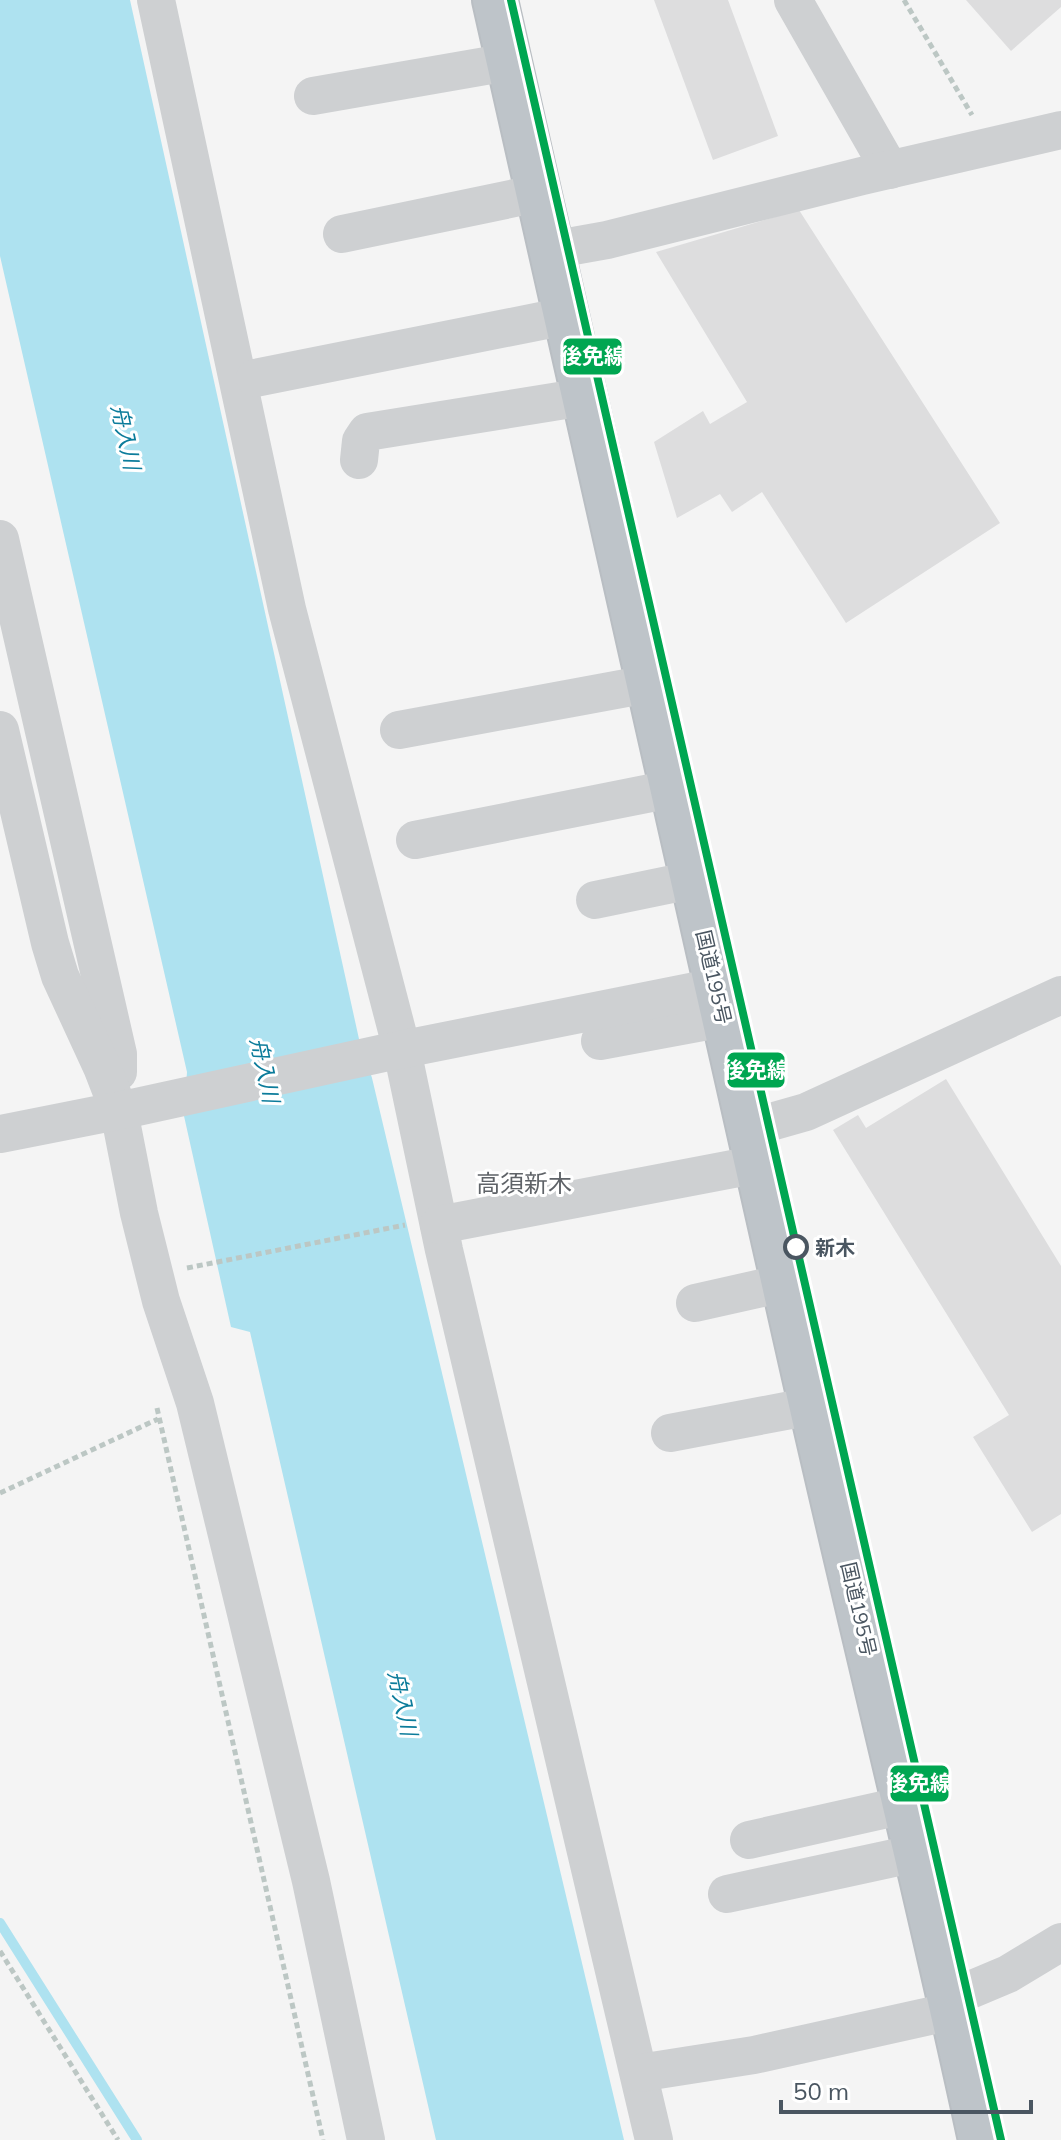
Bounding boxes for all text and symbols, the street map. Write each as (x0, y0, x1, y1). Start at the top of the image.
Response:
line badge: 後免線 (562, 337, 623, 376)
text: 後免線 (560, 342, 626, 370)
water label: 舟入川 (105, 402, 147, 474)
street label: 国道195号 (691, 927, 737, 1027)
water label: 舟入川 (244, 1035, 286, 1107)
line badge: 後免線 (726, 1051, 786, 1089)
text: 後免線 (723, 1056, 789, 1084)
district label: 高須新木 (476, 1168, 572, 1198)
marker: 新木 (784, 1235, 808, 1259)
place label: 新木 (815, 1235, 855, 1260)
street label: 国道195号 (836, 1559, 882, 1659)
water label: 舟入川 (382, 1668, 424, 1740)
line badge: 後免線 (889, 1764, 950, 1803)
text: 後免線 (886, 1769, 952, 1797)
scale bar (781, 2064, 1031, 2114)
text: 50 m (793, 2076, 849, 2106)

